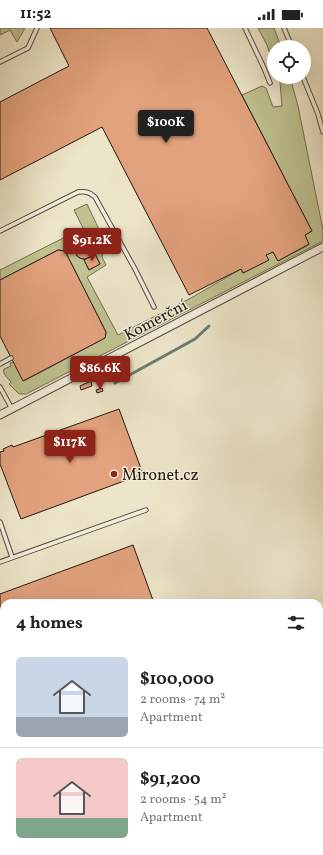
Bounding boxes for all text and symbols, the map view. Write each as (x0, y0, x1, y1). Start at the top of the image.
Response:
text: 11:52 (20, 4, 51, 25)
map controls (267, 40, 311, 84)
button: locate (267, 40, 311, 84)
pin: $100K (138, 110, 194, 144)
text: $100K (147, 114, 185, 132)
pin: $91.2K (59, 228, 125, 262)
text: $91.2K (72, 232, 112, 250)
street label: Komerční (120, 295, 192, 347)
pin: $86.6K (67, 356, 133, 390)
text: $86.6K (79, 360, 121, 378)
pin: $117K (42, 430, 98, 464)
text: $117K (53, 434, 87, 452)
place label: Mironet.cz (122, 465, 198, 487)
marker: Mironet.cz (109, 469, 119, 479)
text: 4 homes (16, 612, 83, 635)
icon: filters (285, 612, 307, 634)
text: $100,000 (140, 668, 214, 691)
icon: home (48, 673, 96, 721)
text: 2 rooms · 74 m² (140, 691, 225, 709)
text: Apartment (140, 709, 203, 727)
text: $91,200 (140, 768, 200, 791)
icon: home (48, 774, 96, 822)
text: 2 rooms · 54 m² (140, 791, 227, 809)
text: Apartment (140, 809, 203, 827)

